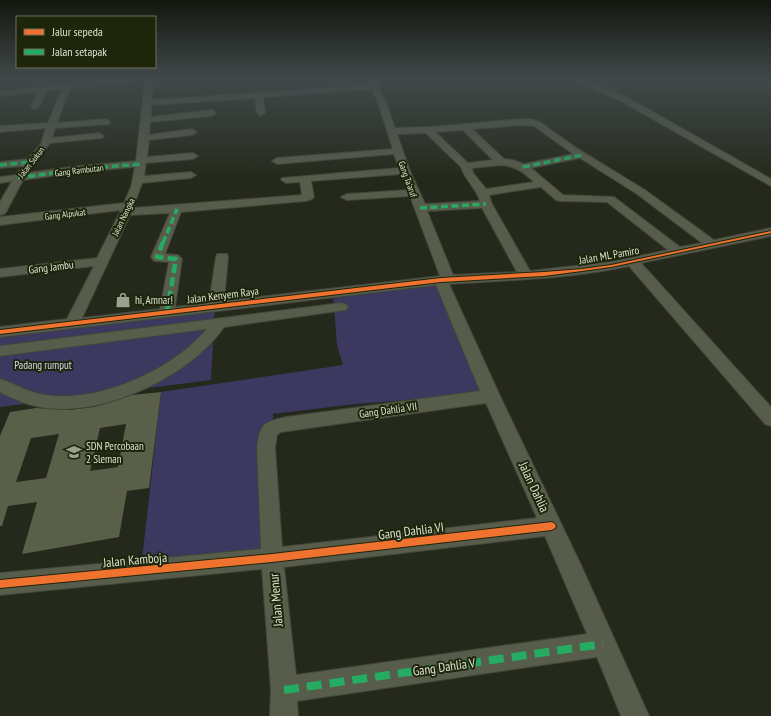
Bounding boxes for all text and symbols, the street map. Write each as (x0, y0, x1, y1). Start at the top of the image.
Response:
legend (16, 16, 156, 68)
text: Jalur sepeda (51, 24, 103, 39)
text: Jalan setapak (51, 44, 107, 59)
street label: Jalan Sukun (15, 144, 47, 181)
street label: Gang Ta'aruf (396, 159, 420, 199)
street label: Gang Rambutan (54, 162, 104, 178)
street label: Jalan Nangka (109, 196, 137, 239)
street label: Gang Alpukat (44, 206, 87, 222)
street label: Jalan ML Pamiro (577, 243, 641, 267)
street label: Gang Jambu (28, 257, 75, 277)
street label: Jalan Kenyem Raya (185, 284, 260, 306)
shop icon: hi, Amnar! (114, 291, 132, 309)
place label: hi, Amnar! (135, 293, 173, 307)
park label: Padang rumput (14, 358, 72, 372)
street label: Gang Dahlia VII (358, 399, 418, 421)
place label: SDN Percobaan 2 Sleman (86, 439, 144, 466)
school or university icon: SDN Percobaan 2 Sleman (65, 443, 83, 461)
street label: Jalan Dahlia (514, 458, 553, 515)
street label: Gang Dahlia VI (377, 519, 445, 543)
street label: Jalan Kamboja (101, 549, 168, 571)
street label: Jalan Menur (265, 572, 287, 628)
street label: Gang Dahlia V (412, 654, 477, 680)

